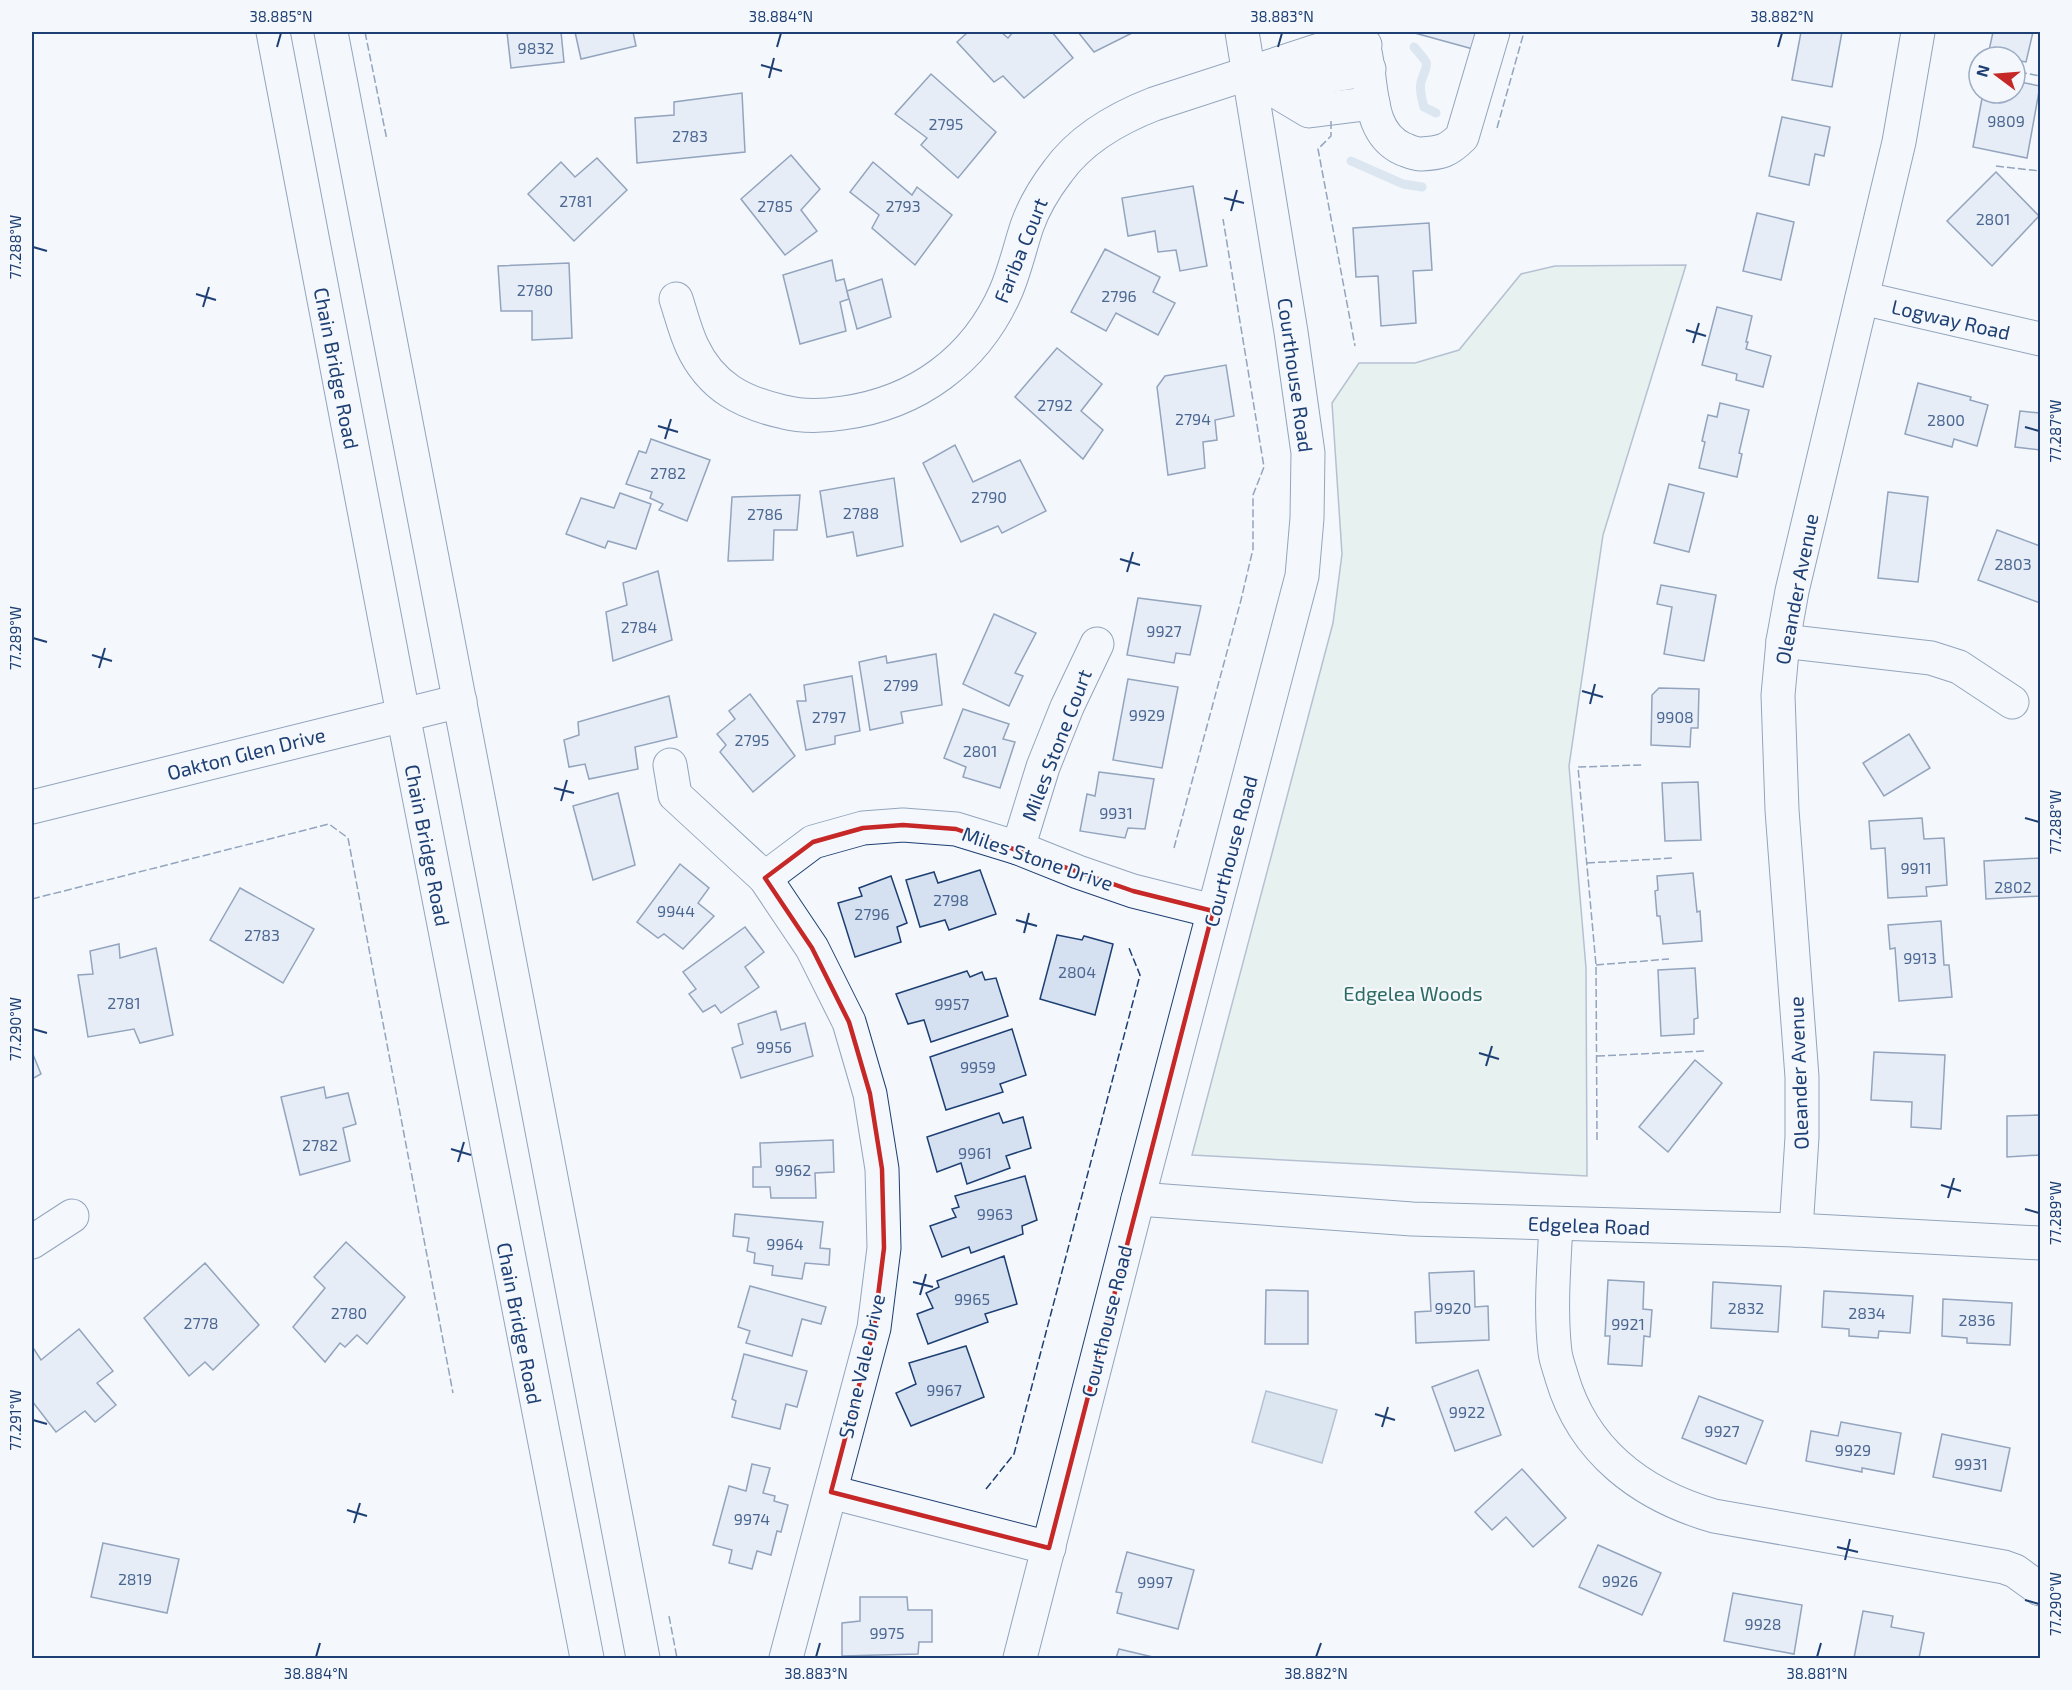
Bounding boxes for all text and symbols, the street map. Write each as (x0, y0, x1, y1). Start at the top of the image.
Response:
text: 38.885°N (249, 7, 313, 25)
text: 38.884°N (749, 7, 813, 25)
text: 38.883°N (1250, 7, 1314, 25)
text: 38.882°N (1750, 7, 1814, 25)
house number: 9832 (518, 38, 554, 57)
north arrow (1967, 45, 2027, 105)
text: N (1971, 63, 1993, 79)
house number: 9809 (1987, 111, 2025, 130)
house number: 2795 (929, 114, 963, 133)
house number: 2783 (672, 126, 708, 145)
house number: 2781 (559, 191, 593, 210)
street label: Fariba Court (988, 194, 1052, 306)
house number: 2785 (757, 196, 793, 215)
house number: 2793 (885, 196, 921, 215)
house number: 2801 (1976, 209, 2010, 228)
text: 77.288°W (6, 215, 24, 279)
house number: 2780 (517, 280, 553, 299)
street label: Chain Bridge Road (310, 285, 364, 451)
house number: 2796 (1101, 286, 1137, 305)
street label: Logway Road (1889, 294, 2013, 344)
street label: Courthouse Road (1273, 296, 1319, 454)
house number: 2792 (1037, 395, 1073, 414)
text: 77.287°W (2046, 400, 2064, 463)
house number: 2794 (1175, 409, 1211, 428)
house number: 2800 (1927, 410, 1965, 429)
house number: 2782 (650, 463, 686, 482)
house number: 2790 (971, 487, 1007, 506)
house number: 2788 (843, 503, 879, 522)
house number: 2786 (747, 504, 783, 523)
street label: Oleander Avenue (1770, 511, 1822, 667)
house number: 2803 (1994, 554, 2032, 573)
text: 77.289°W (6, 606, 24, 670)
house number: 2784 (621, 617, 658, 636)
house number: 9927 (1146, 621, 1182, 640)
street label: Miles Stone Court (1016, 665, 1096, 824)
house number: 2799 (883, 675, 919, 694)
house number: 9929 (1129, 705, 1165, 724)
house number: 2797 (812, 707, 846, 726)
house number: 9908 (1656, 707, 1694, 726)
street label: Oakton Glen Drive (164, 722, 328, 784)
house number: 2795 (735, 730, 769, 749)
house number: 2801 (963, 741, 997, 760)
street label: Chain Bridge Road (401, 762, 455, 928)
street label: Courthouse Road (1198, 773, 1262, 929)
text: 77.288°W (2046, 790, 2064, 854)
house number: 9931 (1099, 803, 1133, 822)
street label: Miles Stone Drive (959, 821, 1117, 895)
house number: 9911 (1900, 858, 1932, 877)
house number: 2802 (1994, 877, 2032, 896)
house number: 2798 (933, 890, 969, 909)
house number: 9944 (657, 901, 695, 920)
house number: 2796 (854, 904, 890, 923)
house number: 2783 (244, 925, 280, 944)
house number: 9913 (1903, 948, 1937, 967)
house number: 2804 (1058, 962, 1096, 981)
park label: Edgelea Woods (1343, 981, 1483, 1005)
house number: 2781 (107, 993, 141, 1012)
house number: 9957 (934, 994, 970, 1013)
street label: Oleander Avenue (1783, 996, 1813, 1150)
text: 77.290°W (6, 997, 24, 1061)
house number: 9956 (756, 1037, 792, 1056)
house number: 9959 (960, 1057, 996, 1076)
house number: 2782 (302, 1135, 338, 1154)
house number: 9961 (958, 1143, 992, 1162)
house number: 9962 (775, 1160, 811, 1179)
text: 77.289°W (2046, 1181, 2064, 1245)
house number: 9963 (977, 1204, 1013, 1223)
street label: Edgelea Road (1527, 1211, 1651, 1239)
house number: 9964 (766, 1234, 804, 1253)
street label: Chain Bridge Road (493, 1240, 547, 1406)
street label: Courthouse Road (1076, 1243, 1136, 1399)
house number: 9965 (954, 1289, 990, 1308)
street label: Stone Vale Drive (833, 1291, 889, 1441)
house number: 9920 (1435, 1298, 1471, 1317)
house number: 2832 (1728, 1298, 1764, 1317)
house number: 2780 (331, 1303, 367, 1322)
house number: 2834 (1848, 1303, 1886, 1322)
house number: 2836 (1959, 1310, 1995, 1329)
house number: 2778 (183, 1313, 219, 1332)
house number: 9921 (1611, 1314, 1645, 1333)
house number: 9967 (926, 1380, 962, 1399)
text: 77.291°W (6, 1390, 24, 1450)
house number: 9922 (1449, 1402, 1485, 1421)
house number: 9927 (1704, 1421, 1740, 1440)
house number: 9929 (1835, 1440, 1871, 1459)
house number: 9931 (1954, 1454, 1988, 1473)
house number: 9974 (734, 1509, 770, 1528)
house number: 2819 (118, 1569, 152, 1588)
house number: 9926 (1602, 1571, 1638, 1590)
house number: 9997 (1137, 1572, 1173, 1591)
text: 77.290°W (2046, 1572, 2064, 1636)
house number: 9928 (1744, 1614, 1782, 1633)
house number: 9975 (869, 1623, 905, 1642)
text: 38.884°N (284, 1664, 348, 1682)
text: 38.883°N (784, 1664, 848, 1682)
text: 38.882°N (1284, 1664, 1348, 1682)
text: 38.881°N (1786, 1664, 1848, 1682)

